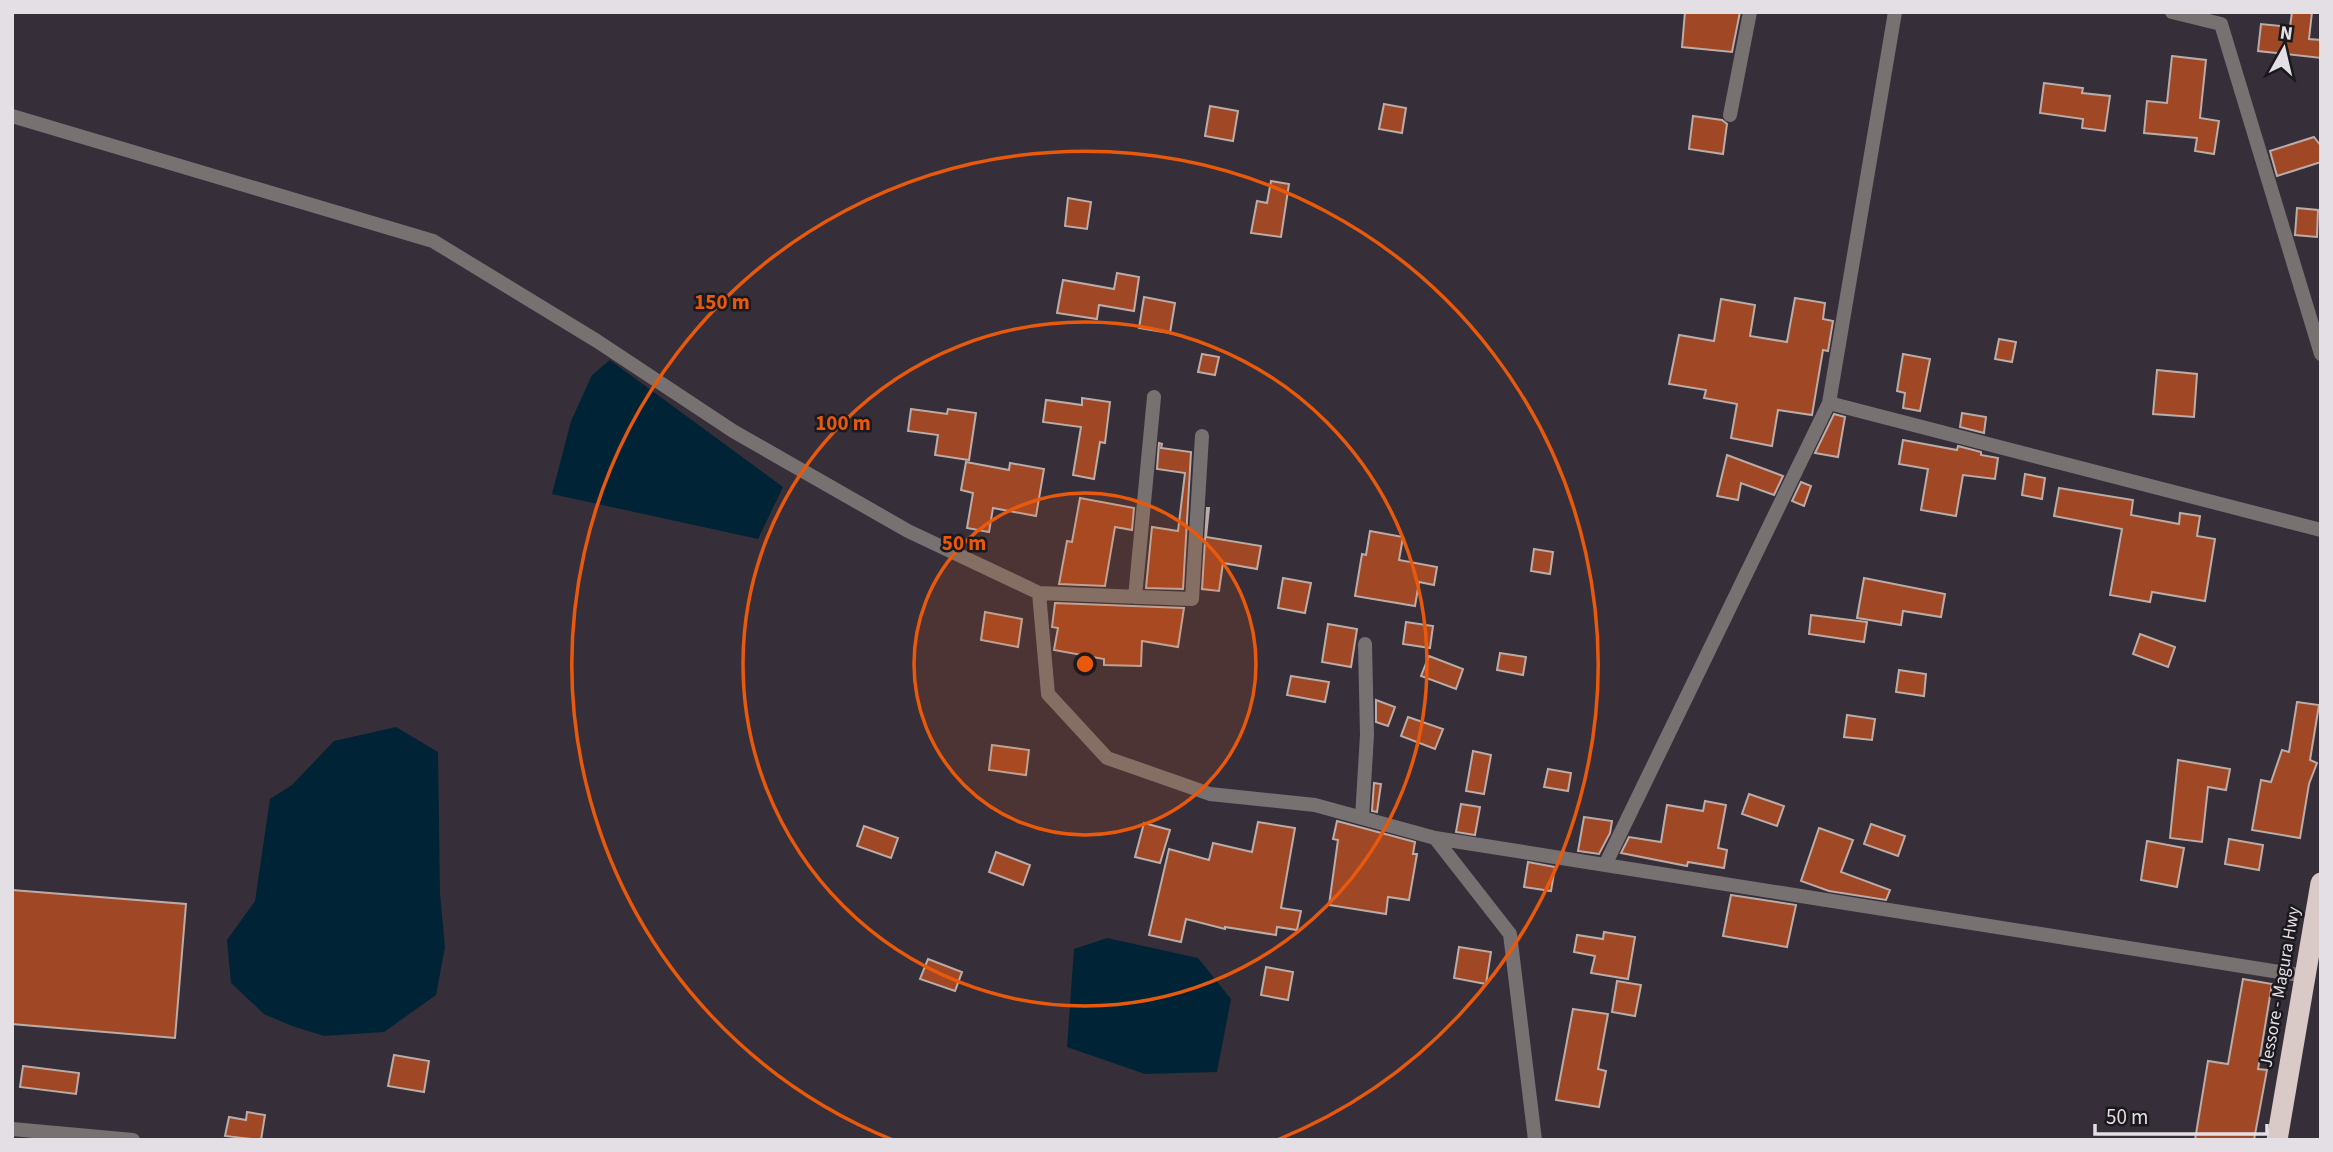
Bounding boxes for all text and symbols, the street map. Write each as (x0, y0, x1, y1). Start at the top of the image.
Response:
north arrow (2249, 14, 2319, 84)
text: N (2278, 19, 2294, 48)
text: 150 m (694, 287, 750, 317)
text: 100 m (815, 408, 871, 438)
text: 50 m (942, 528, 986, 558)
centre of rings (1073, 652, 1097, 676)
street label: Jessore - Magura Hwy (2254, 904, 2307, 1069)
scale bar (2095, 1092, 2266, 1136)
text: 50 m (2106, 1102, 2148, 1132)

